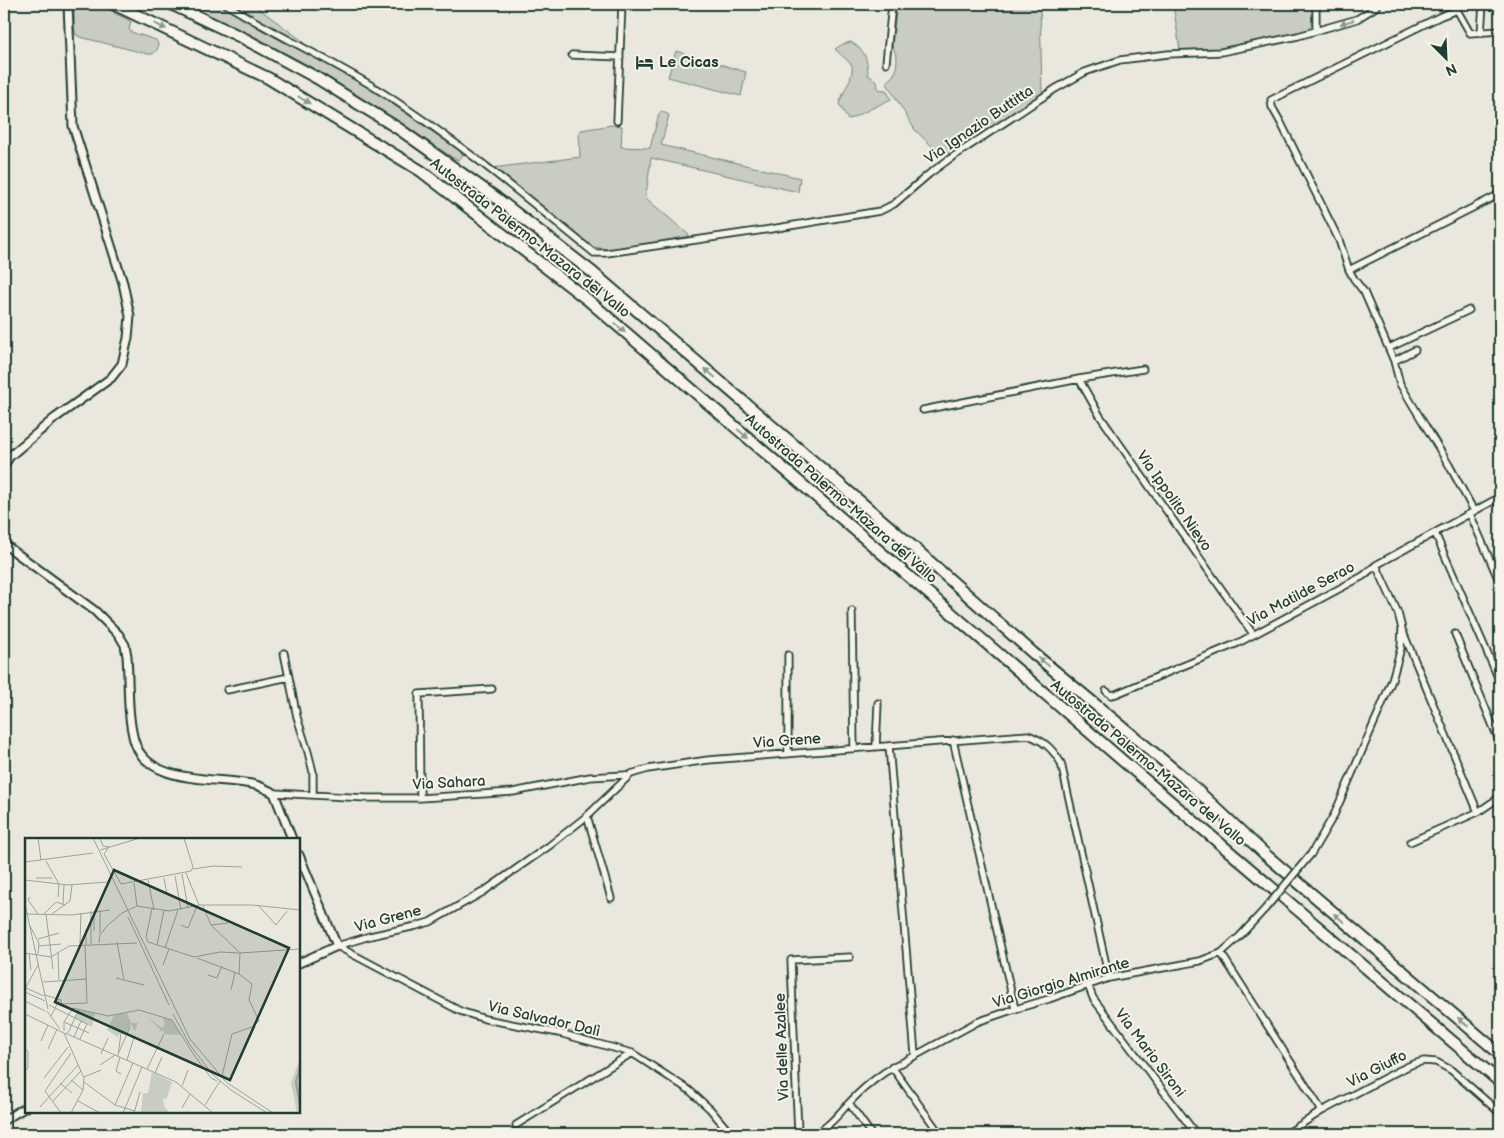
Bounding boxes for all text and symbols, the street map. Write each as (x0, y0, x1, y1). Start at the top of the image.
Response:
one-way arrow (1339, 18, 1354, 26)
one-way arrow (153, 22, 167, 30)
north arrow (1422, 32, 1472, 82)
hotel icon: Le Cicas (635, 52, 655, 72)
place label: Le Cicas (659, 53, 719, 72)
text: N (1443, 60, 1459, 79)
street label: Via Ignazio Buttitta (921, 81, 1037, 169)
one-way arrow (298, 96, 311, 105)
street label: Autostrada Palermo-Mazara del Vallo (426, 154, 634, 322)
one-way arrow (614, 322, 626, 334)
one-way arrow (704, 367, 716, 379)
street label: Autostrada Palermo-Mazara del Vallo (741, 410, 941, 588)
one-way arrow (737, 428, 749, 440)
street label: Via Ippolito Nievo (1132, 447, 1216, 555)
street label: Via Matilde Serao (1244, 558, 1358, 630)
one-way arrow (1038, 657, 1051, 668)
street label: Autostrada Palermo-Mazara del Vallo (1047, 676, 1249, 850)
street label: Via Grene (752, 729, 822, 753)
street label: Via Sahara (412, 772, 486, 794)
inset map (25, 838, 300, 1113)
street label: Via Grene (353, 901, 423, 937)
one-way arrow (1333, 912, 1346, 923)
street label: Via Giorgio Almirante (990, 953, 1132, 1013)
street label: Via delle Azalee (771, 993, 793, 1101)
street label: Via Salvador Dalì (486, 997, 602, 1041)
street label: Via Mario Sironi (1110, 1005, 1190, 1101)
one-way arrow (1457, 1017, 1470, 1028)
street label: Via Giuffo (1344, 1046, 1410, 1092)

